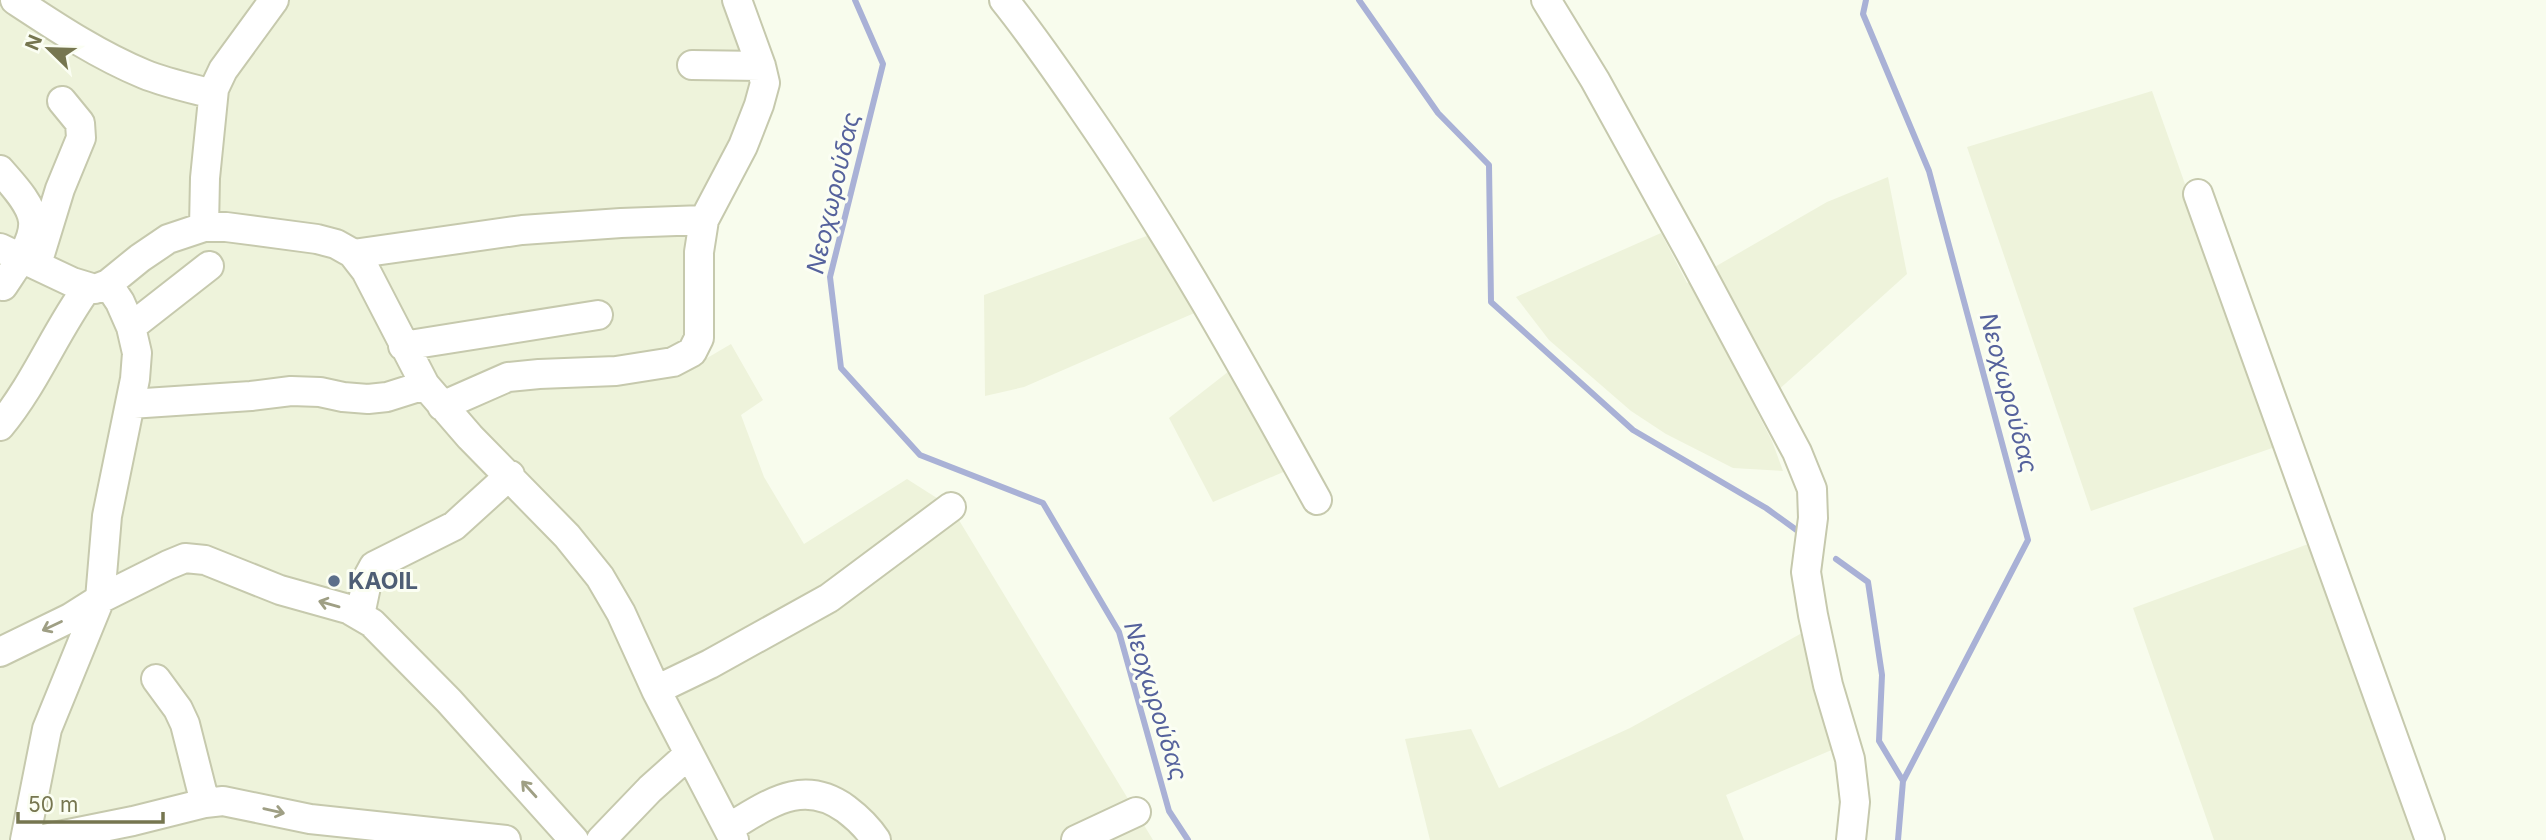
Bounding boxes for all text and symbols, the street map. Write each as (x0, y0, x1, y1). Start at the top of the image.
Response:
north arrow (14, 14, 84, 84)
text: N (20, 31, 47, 54)
water label: Νεοχωρούδας (800, 109, 866, 277)
water label: Νεοχωρούδας (1974, 310, 2044, 476)
place label: KAOIL (348, 567, 418, 595)
marker: KAOIL (326, 573, 342, 589)
one-way arrow (318, 596, 340, 609)
water label: Νεοχωρούδας (1118, 618, 1194, 784)
one-way arrow (42, 620, 63, 633)
scale bar (18, 780, 163, 824)
one-way arrow (521, 780, 537, 798)
text: 50 m (28, 792, 78, 817)
one-way arrow (262, 805, 284, 818)

